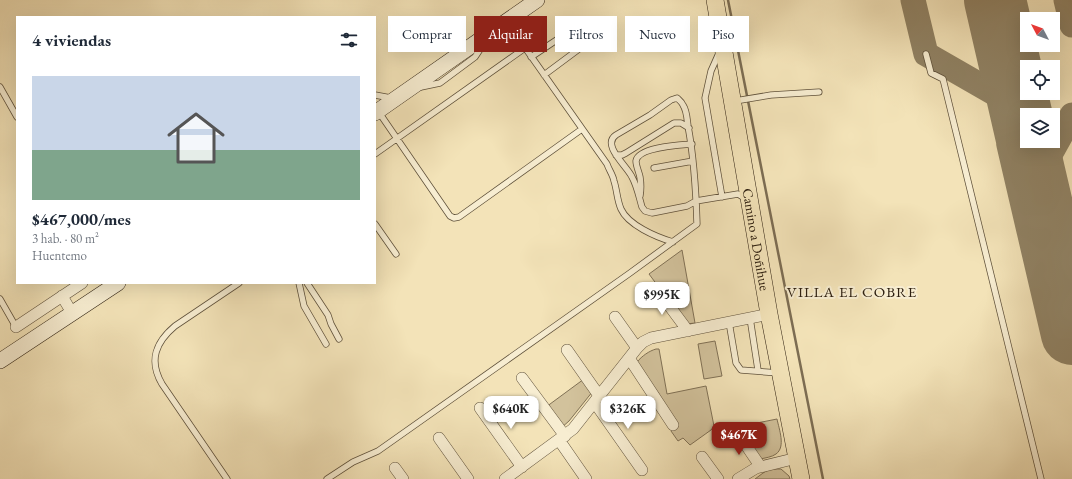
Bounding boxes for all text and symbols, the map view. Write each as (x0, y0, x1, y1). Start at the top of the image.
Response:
north arrow (1020, 12, 1060, 52)
map controls (1020, 12, 1060, 148)
chip: Comprar (388, 16, 466, 52)
chip: Alquilar (474, 16, 547, 52)
chip: Filtros (555, 16, 617, 52)
chip: Nuevo (625, 16, 690, 52)
chip: Piso (698, 16, 749, 52)
text: 4 viviendas (32, 29, 111, 51)
icon: filters (338, 29, 360, 51)
button: locate (1020, 60, 1060, 100)
icon: home (160, 102, 232, 174)
button: layers (1020, 108, 1060, 148)
street label: Camino a Doñihue (739, 187, 774, 293)
text: $467,000/mes (32, 208, 131, 230)
text: 3 hab. · 80 m² (32, 230, 99, 247)
text: Huentemo (32, 247, 87, 264)
pin: $995K (634, 282, 690, 316)
district label: VILLA EL COBRE (787, 282, 917, 301)
text: $995K (644, 286, 680, 303)
pin: $640K (483, 396, 539, 430)
pin: $326K (600, 396, 656, 430)
text: $640K (493, 400, 529, 417)
text: $326K (610, 400, 646, 417)
pin: $467K (711, 422, 767, 456)
text: $467K (721, 426, 757, 443)

